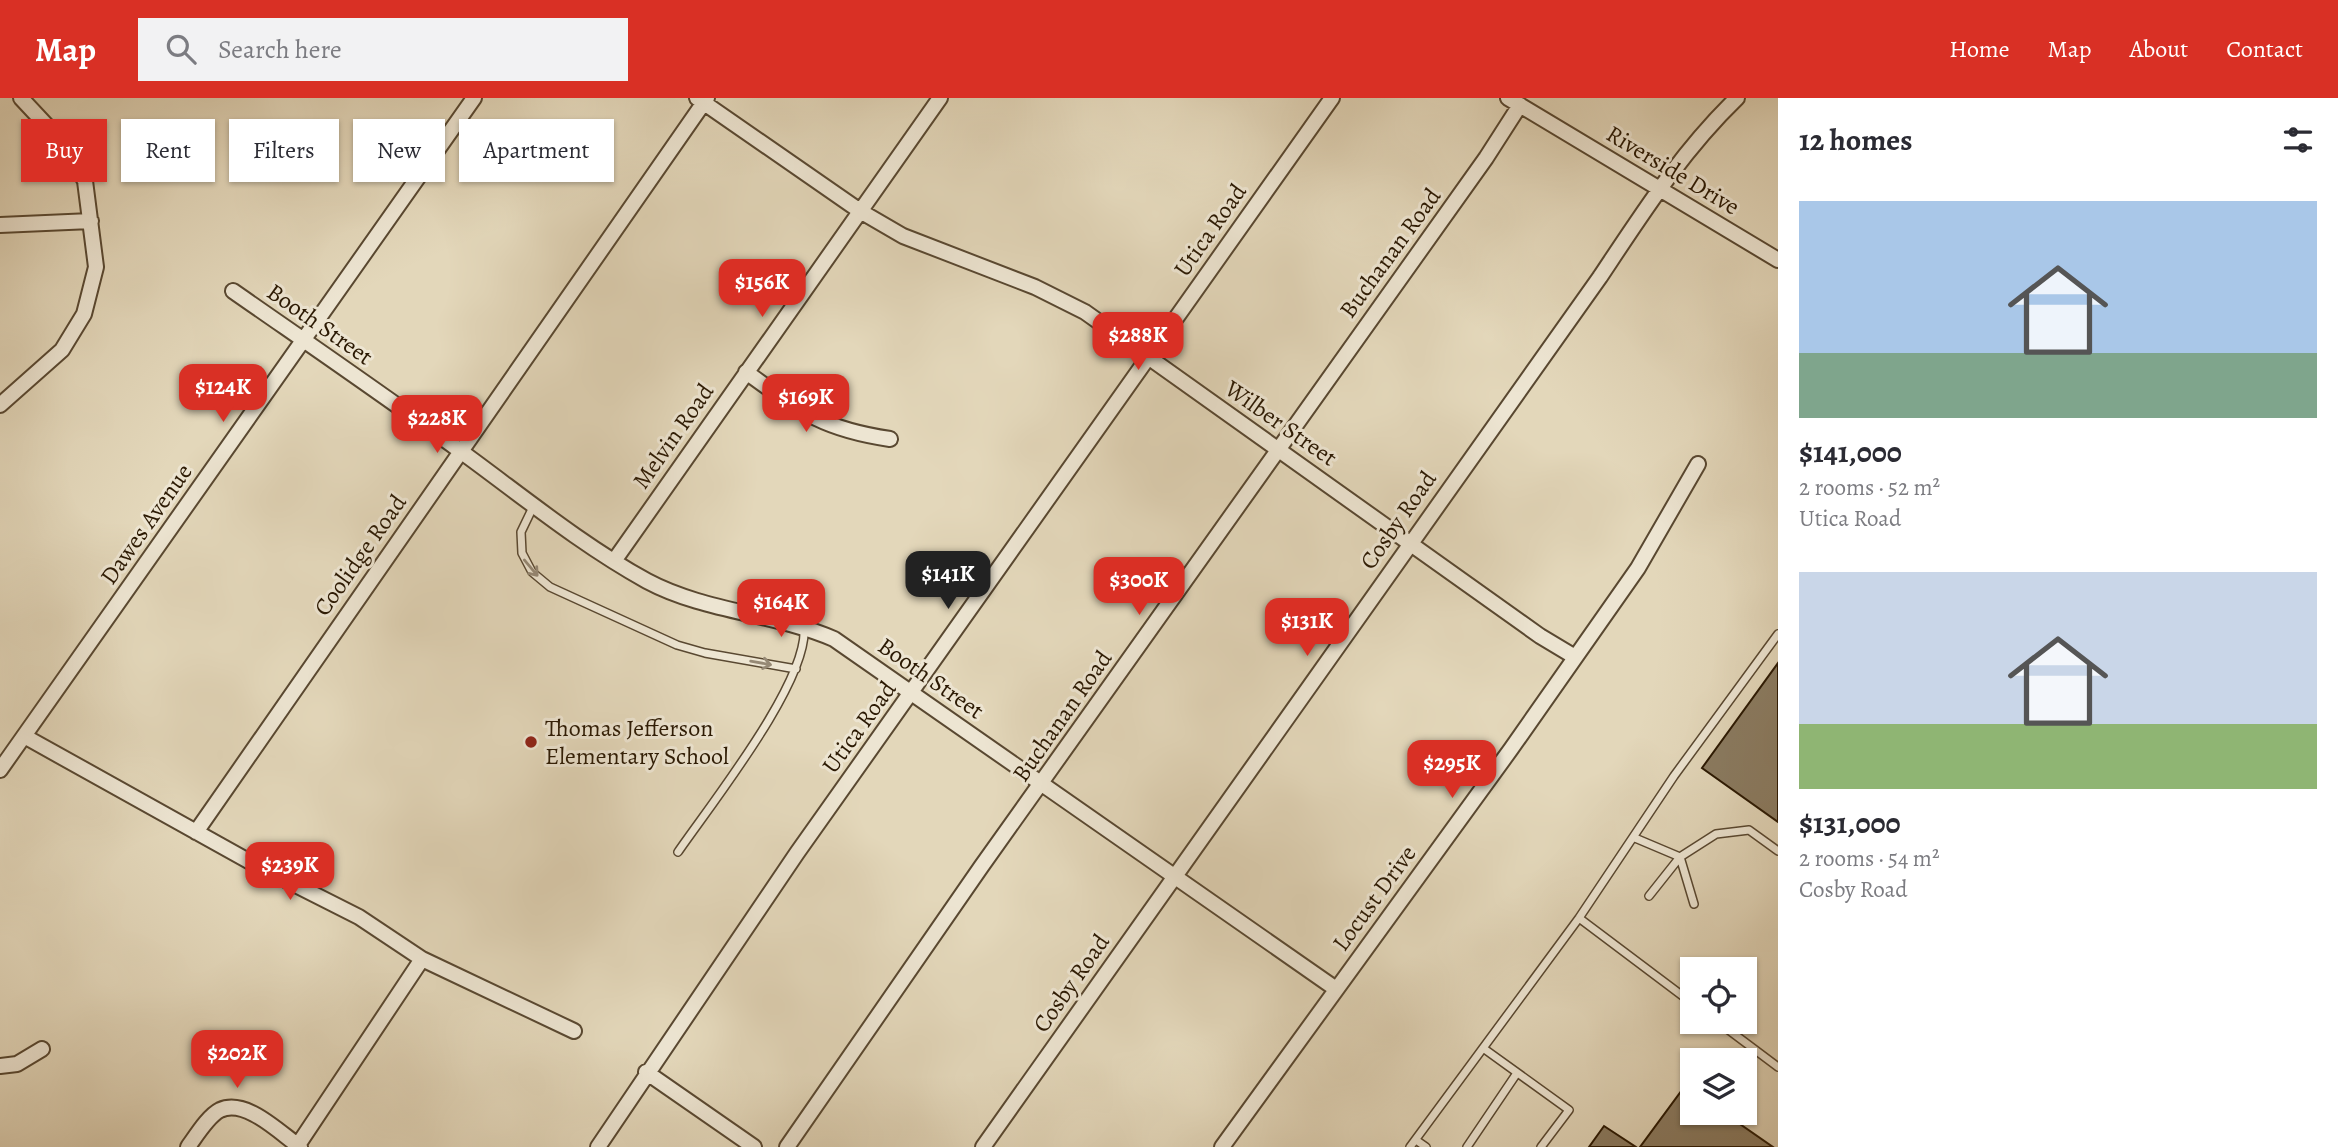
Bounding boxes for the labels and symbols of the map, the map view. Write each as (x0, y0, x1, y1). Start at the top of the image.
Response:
street label: Riverside Drive (1600, 118, 1746, 222)
street label: Utica Road (1166, 177, 1254, 283)
street label: Buchanan Road (1332, 181, 1448, 325)
pin: $156K (713, 260, 811, 319)
street label: Booth Street (261, 276, 379, 372)
pin: $288K (1089, 313, 1187, 372)
pin: $124K (174, 364, 272, 424)
street label: Wilber Street (1218, 372, 1343, 473)
pin: $169K (757, 374, 855, 434)
street label: Melvin Road (625, 377, 721, 495)
pin: $228K (388, 396, 486, 455)
street label: Dawes Avenue (93, 457, 199, 591)
street label: Cosby Road (1352, 464, 1444, 576)
street label: Coolidge Road (306, 488, 414, 622)
pin: $141K (899, 552, 997, 611)
pin: $300K (1090, 558, 1188, 617)
one-way arrow (524, 559, 539, 577)
pin: $164K (732, 580, 830, 639)
pin: $131K (1258, 598, 1356, 658)
street label: Booth Street (872, 630, 990, 726)
street label: Buchanan Road (1005, 644, 1119, 788)
one-way arrow (749, 657, 772, 670)
street label: Utica Road (815, 674, 903, 780)
place label: Thomas Jefferson Elementary School (545, 712, 729, 772)
marker: Thomas Jefferson Elementary School (523, 734, 539, 750)
pin: $295K (1403, 740, 1501, 800)
street label: Locust Drive (1325, 839, 1423, 957)
pin: $239K (241, 842, 339, 902)
street label: Cosby Road (1025, 927, 1117, 1039)
pin: $202K (188, 1030, 286, 1090)

